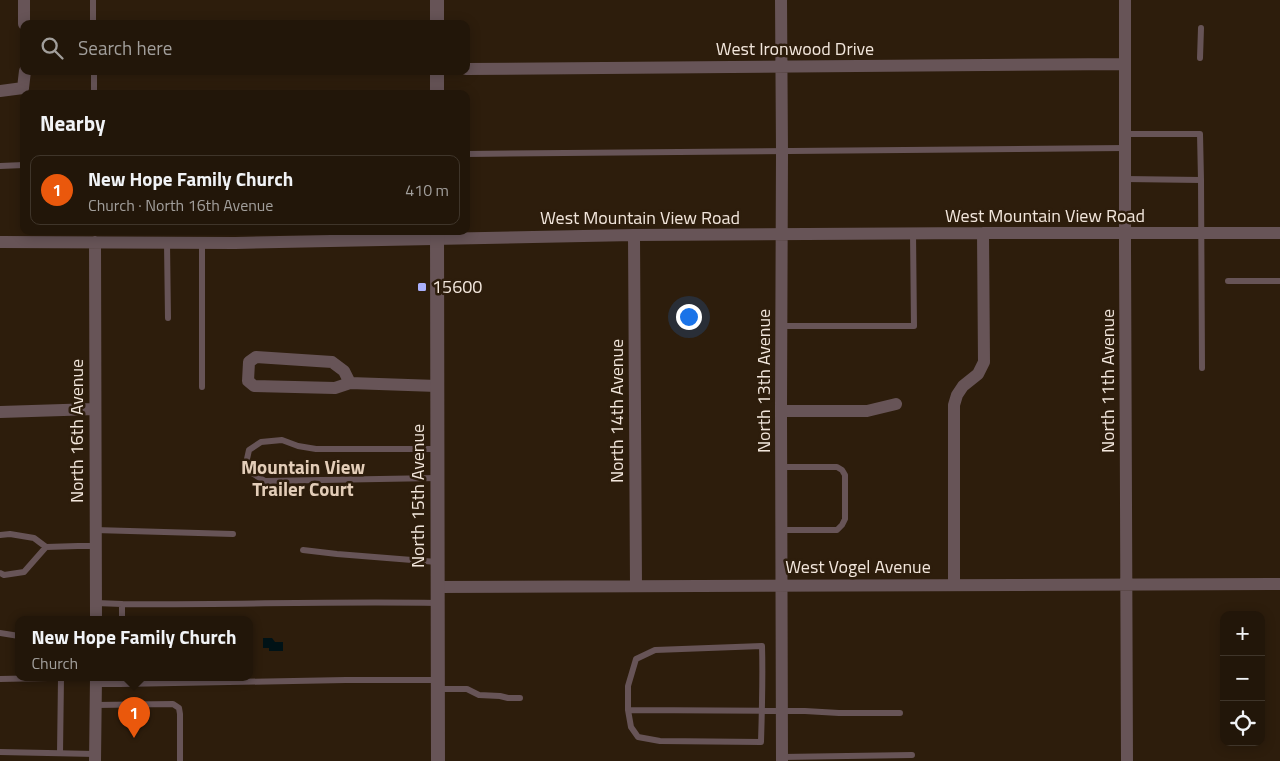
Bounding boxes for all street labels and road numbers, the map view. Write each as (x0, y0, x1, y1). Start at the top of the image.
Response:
street label: West Ironwood Drive (716, 35, 874, 62)
street label: West Mountain View Road (945, 202, 1145, 229)
street label: West Mountain View Road (540, 204, 740, 231)
street label: North 13th Avenue (750, 309, 777, 453)
street label: North 11th Avenue (1094, 309, 1121, 453)
street label: North 14th Avenue (603, 339, 630, 483)
street label: North 16th Avenue (63, 359, 90, 503)
street label: North 15th Avenue (404, 424, 431, 568)
street label: West Vogel Avenue (785, 553, 931, 580)

